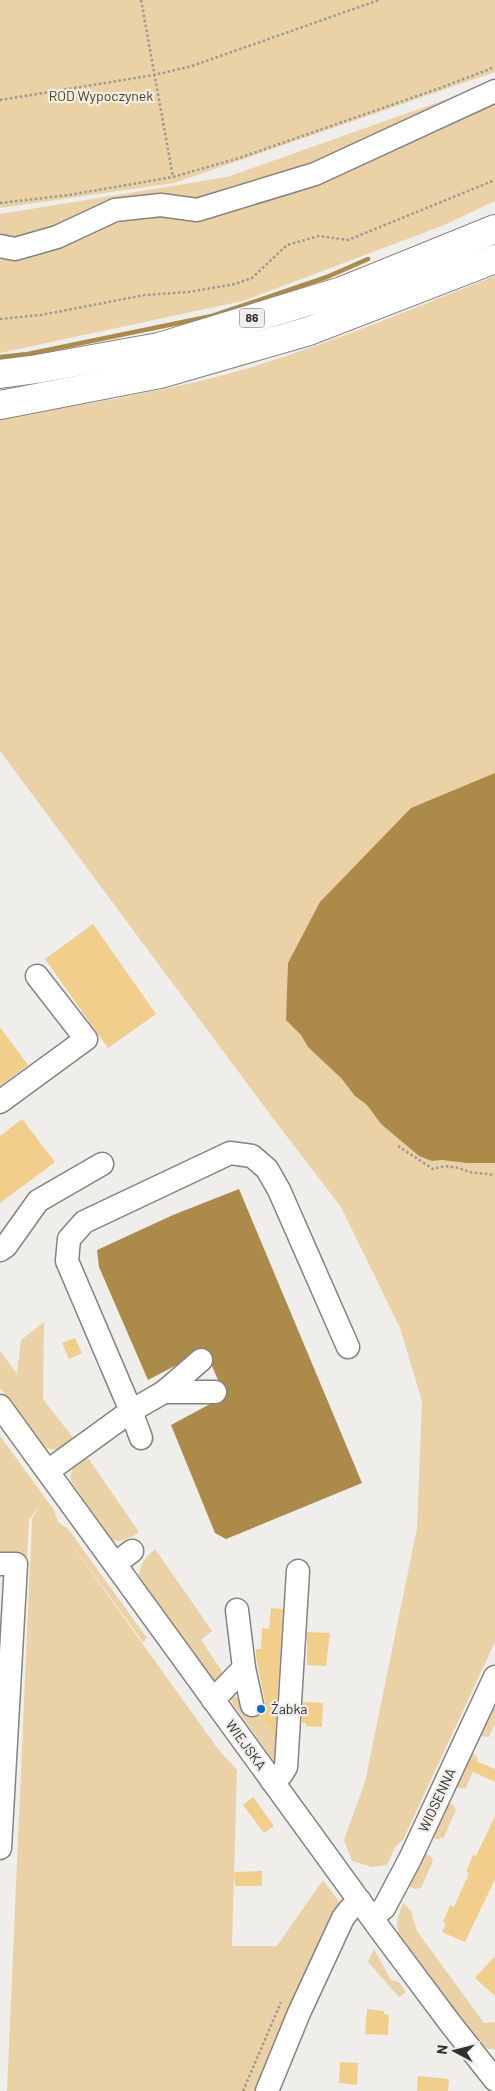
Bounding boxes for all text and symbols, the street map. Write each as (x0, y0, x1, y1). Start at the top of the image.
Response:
park label: ROD Wypoczynek (49, 87, 153, 104)
road number: 86 (240, 308, 264, 328)
place label: Żabka (271, 1700, 308, 1717)
marker: Żabka (255, 1703, 267, 1715)
street label: WIEJSKA (222, 1716, 271, 1774)
street label: WIOSENNA (414, 1765, 459, 1834)
north arrow (430, 2026, 480, 2076)
text: N (433, 2044, 451, 2055)

